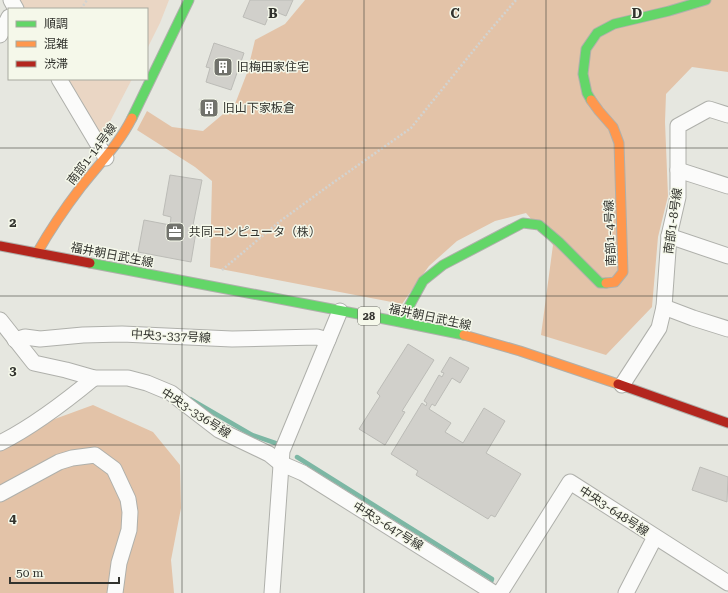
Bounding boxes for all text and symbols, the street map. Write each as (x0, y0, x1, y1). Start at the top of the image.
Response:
text: B (268, 6, 278, 21)
text: C (450, 6, 460, 21)
text: D (632, 6, 642, 21)
legend (8, 8, 148, 80)
text: 順調 (44, 17, 68, 31)
text: 混雑 (44, 37, 68, 51)
building icon: 旧梅田家住宅 (212, 56, 234, 78)
text: 渋滞 (44, 57, 68, 71)
place label: 旧梅田家住宅 (237, 60, 309, 74)
building icon: 旧山下家板倉 (198, 97, 220, 119)
place label: 旧山下家板倉 (223, 101, 295, 115)
street label: 南部1-14号線 (64, 120, 120, 188)
street label: 南部1-8号線 (661, 187, 685, 255)
street label: 南部1-4号線 (602, 199, 618, 267)
text: 2 (9, 215, 17, 230)
office icon: 共同コンピュータ（株） (164, 221, 186, 243)
place label: 共同コンピュータ（株） (189, 225, 321, 239)
street label: 福井朝日武生線 (69, 240, 155, 270)
street label: 福井朝日武生線 (387, 301, 473, 333)
road number: 28 (358, 307, 380, 325)
street label: 中央3-337号線 (131, 327, 211, 345)
text: 3 (9, 363, 17, 378)
street label: 中央3-336号線 (159, 385, 233, 441)
street label: 中央3-648号線 (577, 483, 651, 539)
street label: 中央3-647号線 (350, 499, 426, 553)
text: 4 (9, 511, 17, 526)
scale bar (10, 559, 119, 585)
text: 50 m (16, 566, 43, 580)

